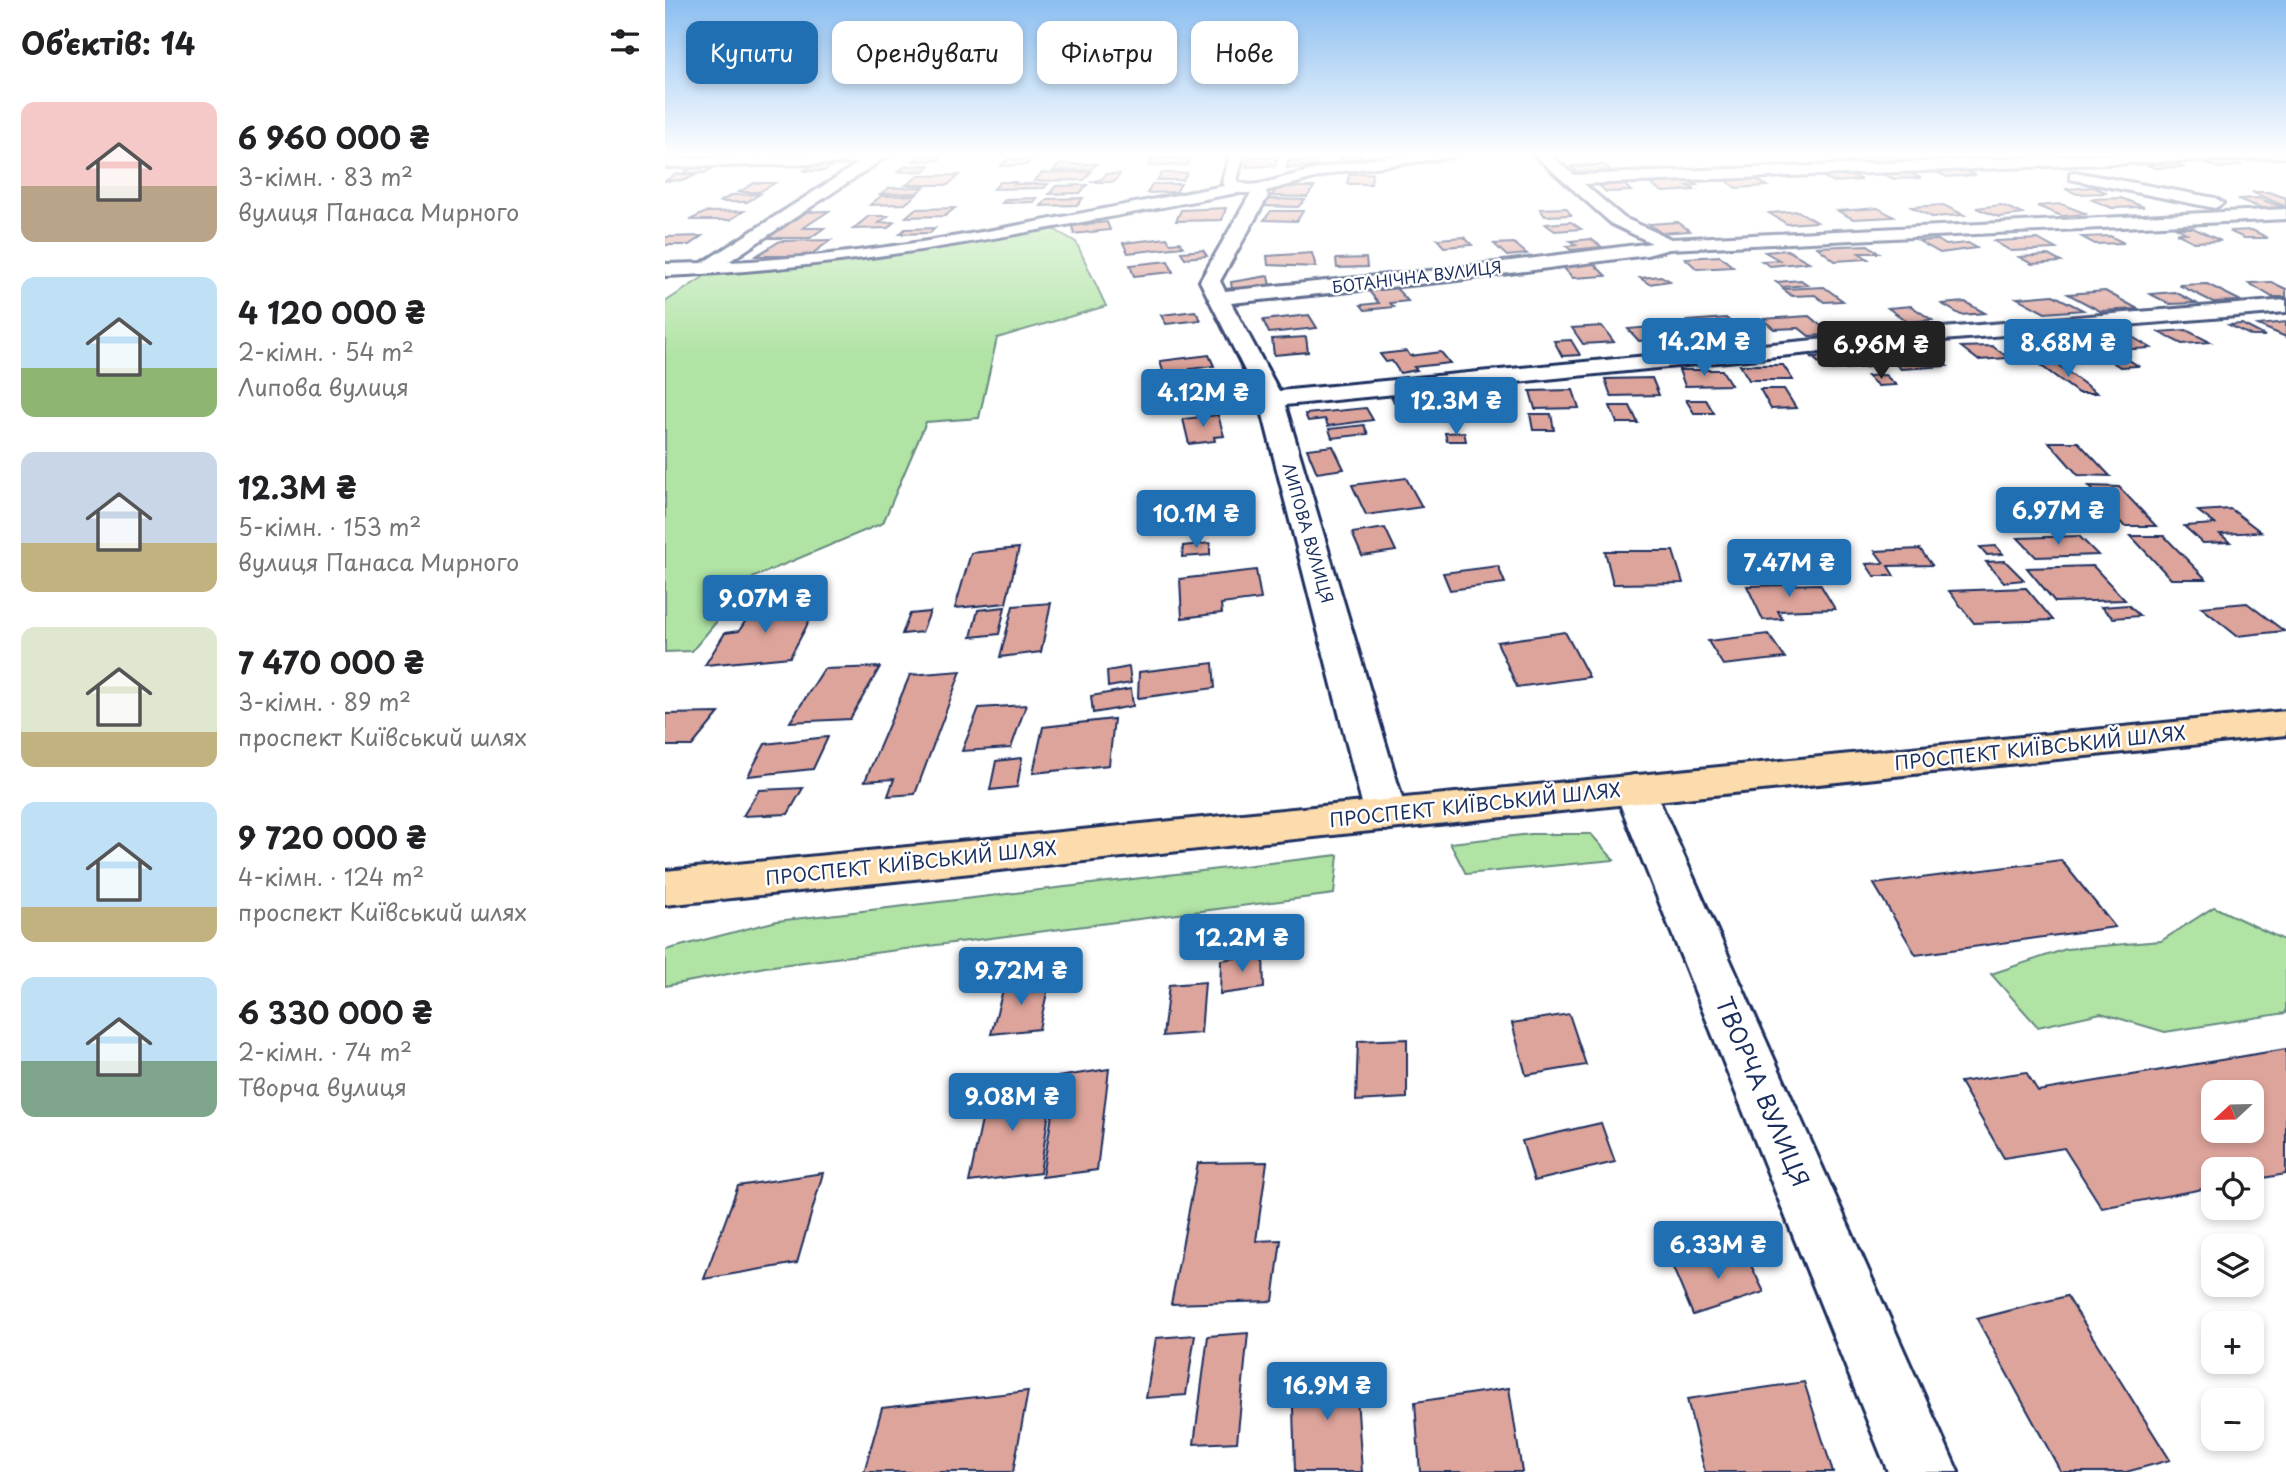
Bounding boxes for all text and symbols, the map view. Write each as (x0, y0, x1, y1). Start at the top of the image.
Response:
text: Об’єктів: 14 (21, 20, 195, 65)
chip: Купити (686, 21, 818, 84)
chip: Орендувати (832, 21, 1023, 84)
chip: Фільтри (1037, 21, 1177, 84)
chip: Нове (1191, 21, 1298, 84)
icon: filters (606, 23, 644, 61)
text: 6 960 000 ₴ (238, 114, 430, 159)
icon: home (77, 130, 161, 214)
text: 3-кімн. · 83 m² (238, 159, 413, 194)
text: вулиця Панаса Мирного (238, 194, 519, 229)
street label: БОТАНІЧНА ВУЛИЦЯ (1331, 254, 1503, 298)
text: 4 120 000 ₴ (238, 289, 426, 334)
icon: home (77, 305, 161, 389)
pin: 14.2M ₴ (1639, 318, 1769, 378)
pin: 8.68M ₴ (2003, 320, 2133, 379)
pin: 6.96M ₴ (1816, 322, 1946, 381)
text: 14.2M ₴ (1658, 323, 1750, 358)
text: 8.68M ₴ (2020, 324, 2116, 359)
text: 6.96M ₴ (1833, 326, 1929, 361)
text: 2-кімн. · 54 m² (238, 334, 414, 369)
text: Липова вулиця (238, 369, 409, 404)
pin: 4.12M ₴ (1138, 370, 1268, 429)
text: 4.12M ₴ (1157, 374, 1249, 409)
pin: 12.3M ₴ (1391, 378, 1521, 437)
text: 12.3M ₴ (1411, 382, 1501, 417)
street label: ЛИПОВА ВУЛИЦЯ (1277, 460, 1340, 606)
text: 12.3M ₴ (238, 464, 357, 509)
icon: home (77, 480, 161, 564)
pin: 6.97M ₴ (1993, 488, 2123, 547)
pin: 10.1M ₴ (1131, 490, 1261, 550)
text: 6.97M ₴ (2012, 492, 2104, 527)
text: 10.1M ₴ (1153, 495, 1239, 530)
text: 5-кімн. · 153 m² (238, 509, 421, 544)
pin: 7.47M ₴ (1724, 540, 1854, 599)
text: вулиця Панаса Мирного (238, 544, 519, 579)
text: 7.47M ₴ (1743, 544, 1835, 579)
pin: 9.07M ₴ (700, 576, 830, 635)
text: 9.07M ₴ (719, 580, 811, 615)
text: 7 470 000 ₴ (238, 639, 424, 684)
icon: home (77, 655, 161, 739)
text: 3-кімн. · 89 m² (238, 684, 411, 719)
street label: ПРОСПЕКТ КИЇВСЬКИЙ ШЛЯХ (1893, 718, 2187, 776)
text: проспект Київський шлях (238, 719, 527, 754)
street label: ПРОСПЕКТ КИЇВСЬКИЙ ШЛЯХ (1328, 775, 1622, 833)
text: 9 720 000 ₴ (238, 814, 427, 859)
icon: home (77, 830, 161, 914)
street label: ПРОСПЕКТ КИЇВСЬКИЙ ШЛЯХ (764, 833, 1058, 891)
text: 4-кімн. · 124 m² (238, 859, 424, 894)
text: проспект Київський шлях (238, 894, 527, 929)
pin: 12.2M ₴ (1177, 914, 1307, 974)
text: 12.2M ₴ (1195, 919, 1289, 954)
pin: 9.72M ₴ (956, 948, 1086, 1007)
text: 9.72M ₴ (975, 952, 1067, 987)
text: 6 330 000 ₴ (238, 989, 433, 1034)
street label: ТВОРЧА ВУЛИЦЯ (1708, 991, 1819, 1192)
icon: home (77, 1005, 161, 1089)
text: 2-кімн. · 74 m² (238, 1034, 412, 1069)
text: Творча вулиця (238, 1069, 407, 1104)
pin: 9.08M ₴ (947, 1074, 1077, 1133)
text: 9.08M ₴ (965, 1078, 1059, 1113)
north arrow (2201, 1080, 2265, 1143)
map controls (2201, 1080, 2264, 1451)
button: locate (2201, 1157, 2264, 1220)
pin: 6.33M ₴ (1653, 1222, 1783, 1281)
text: 6.33M ₴ (1670, 1226, 1766, 1261)
button: layers (2201, 1234, 2264, 1297)
button: + (2201, 1311, 2264, 1374)
pin: 16.9M ₴ (1262, 1362, 1392, 1422)
text: 16.9M ₴ (1283, 1367, 1371, 1402)
button: − (2201, 1388, 2264, 1451)

